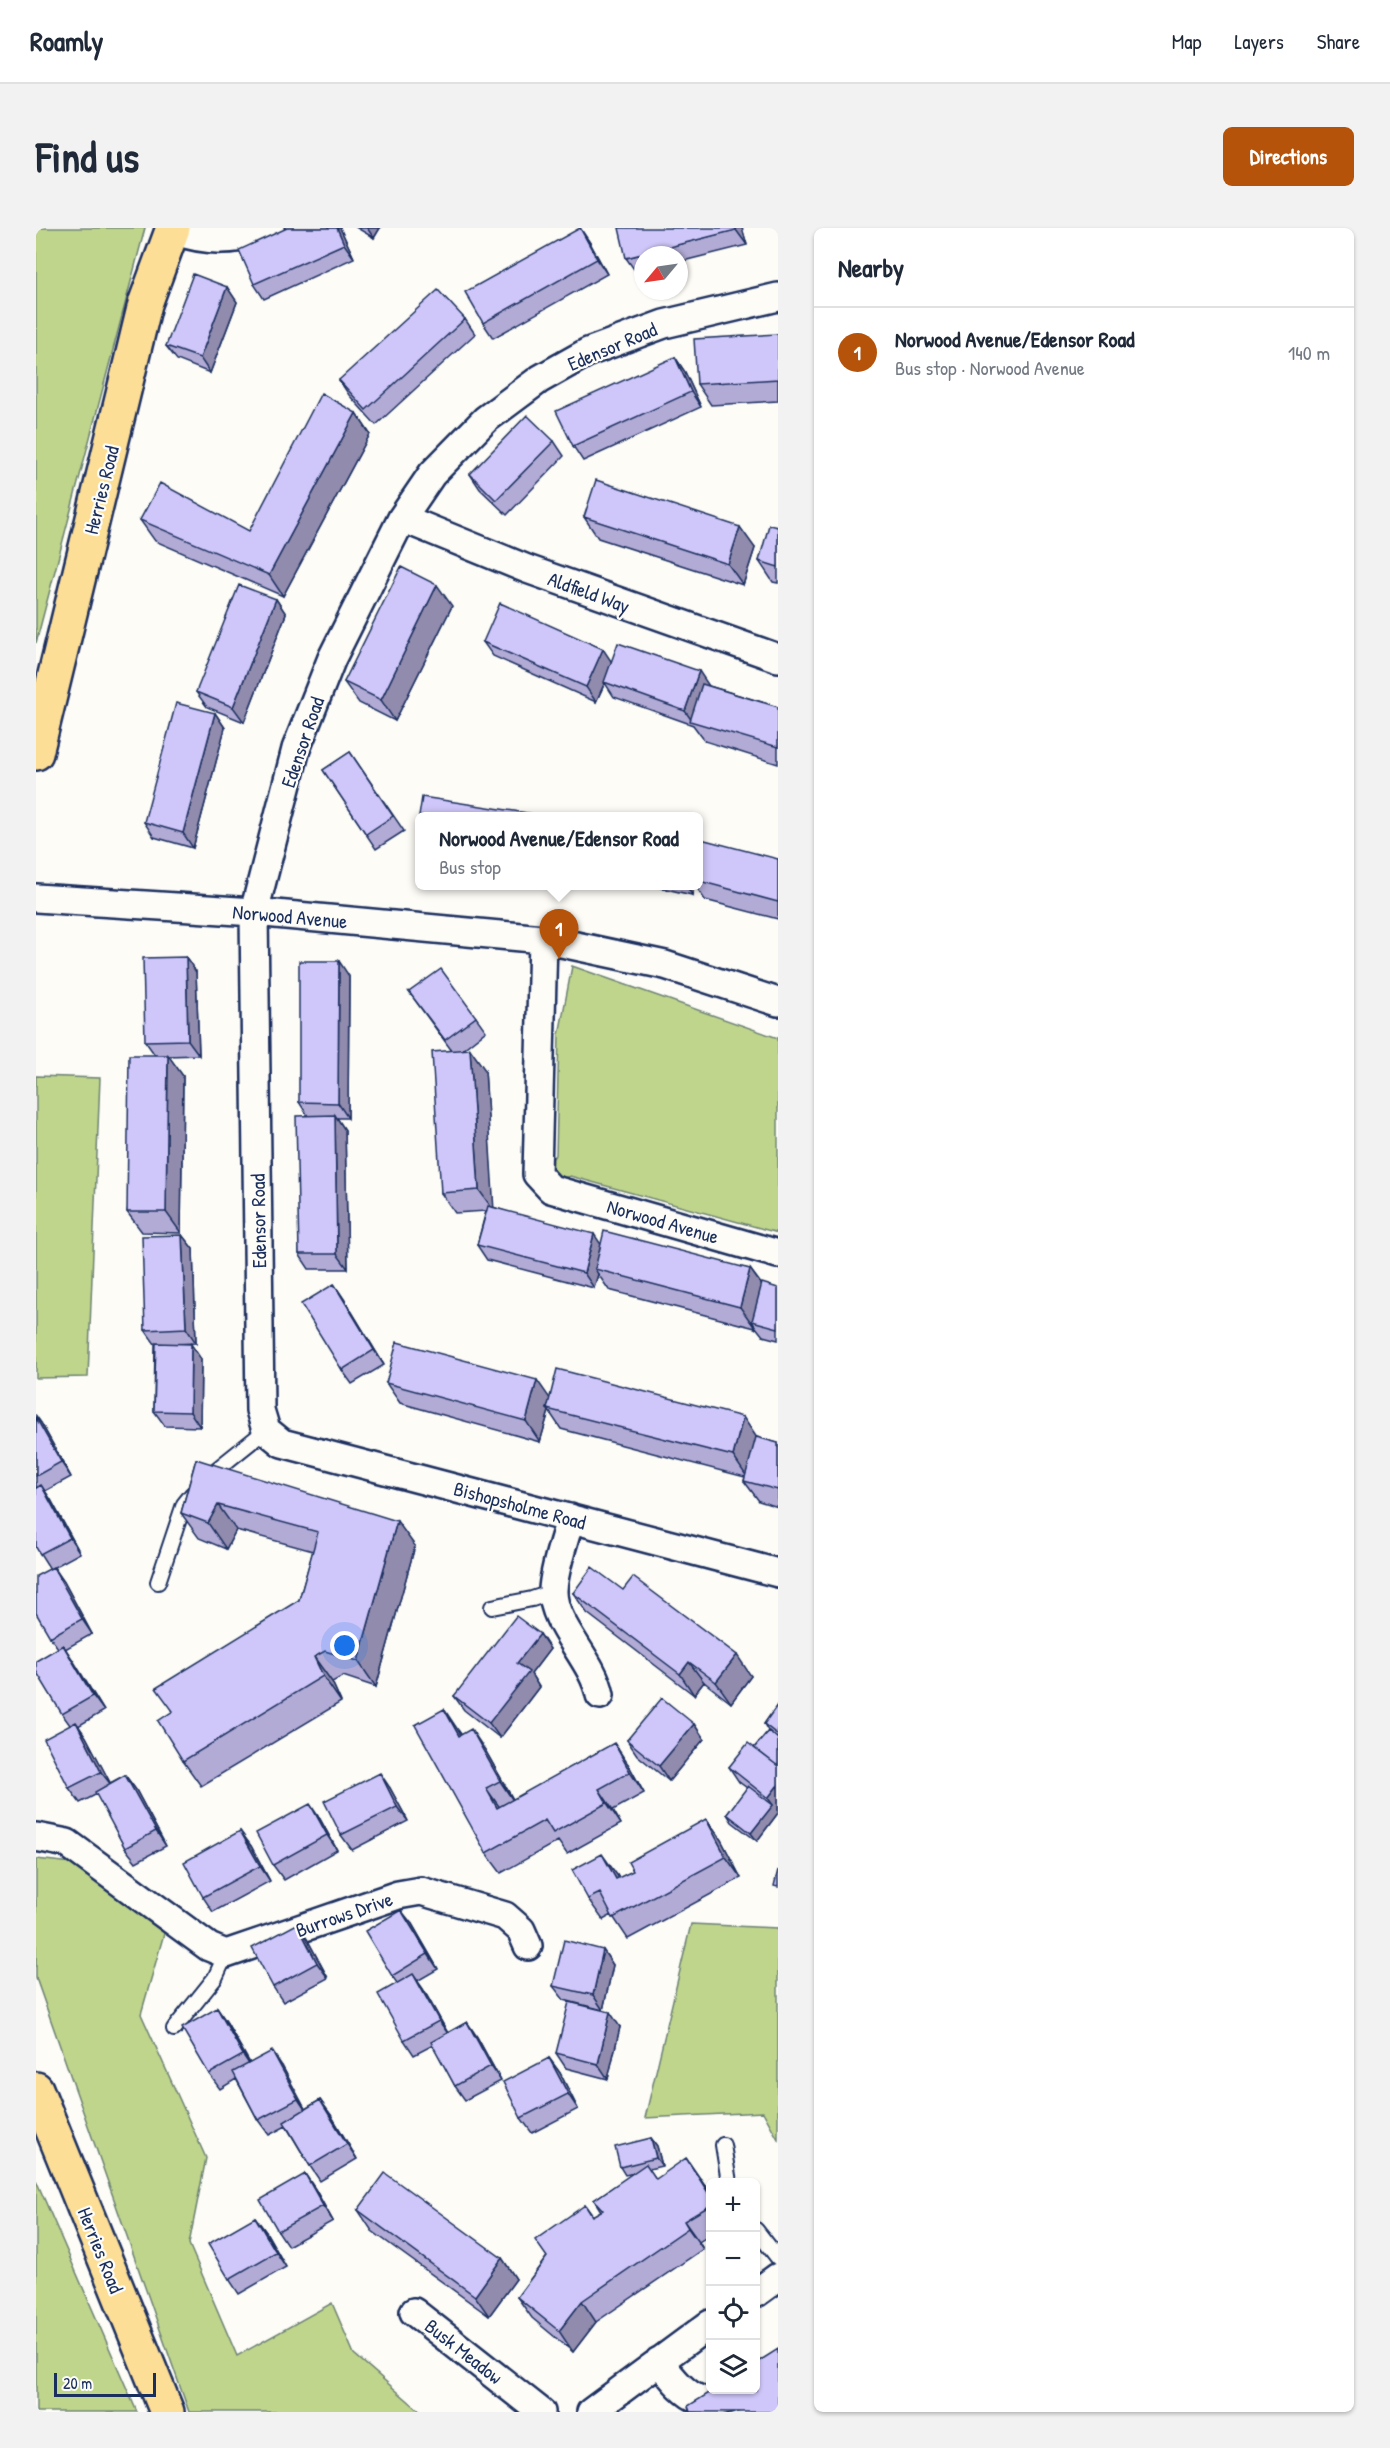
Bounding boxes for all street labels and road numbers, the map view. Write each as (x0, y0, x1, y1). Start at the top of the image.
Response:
street label: Edensor Road (563, 315, 661, 377)
street label: Herries Road (77, 443, 125, 537)
street label: Aldfield Way (544, 565, 634, 619)
street label: Edensor Road (274, 693, 330, 791)
street label: Norwood Avenue (232, 898, 348, 934)
street label: Edensor Road (244, 1173, 272, 1268)
street label: Norwood Avenue (604, 1192, 722, 1250)
street label: Bishopsholme Road (451, 1474, 589, 1536)
street label: Burrows Drive (292, 1885, 396, 1943)
street label: Herries Road (72, 2203, 130, 2297)
street label: Busk Meadow (420, 2312, 508, 2390)

